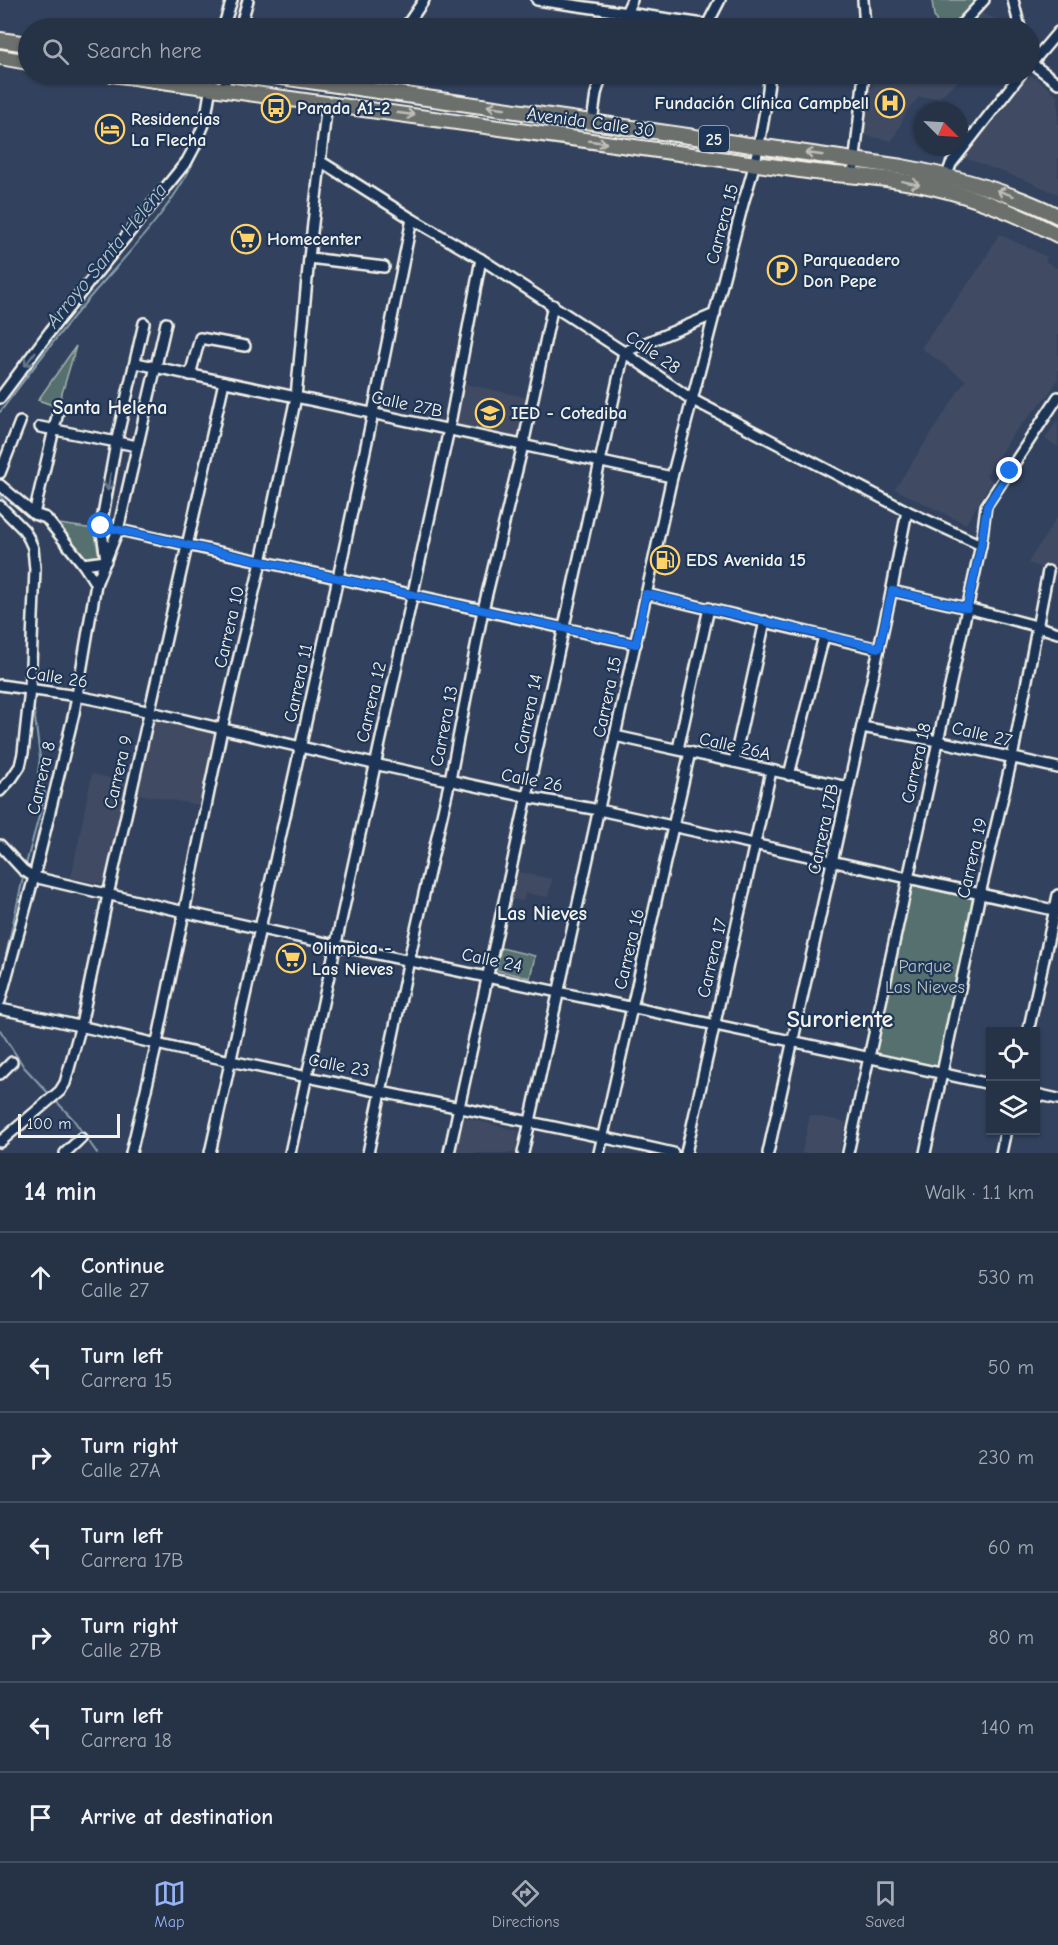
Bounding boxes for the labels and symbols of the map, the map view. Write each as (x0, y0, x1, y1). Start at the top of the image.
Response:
hospital icon: Fundación Clínica Campbell (874, 87, 906, 119)
bus stop icon: Parada A1-2 (260, 92, 292, 124)
place label: Fundación Clínica Campbell (654, 93, 869, 114)
place label: Parada A1-2 (297, 98, 390, 119)
one-way arrow (487, 102, 507, 113)
north arrow (914, 102, 968, 156)
street label: Avenida Calle 30 (526, 103, 656, 142)
place label: Residencias La Flecha (131, 109, 220, 151)
one-way arrow (395, 109, 415, 120)
hotel icon: Residencias La Flecha (94, 113, 126, 145)
road number: 25 (699, 126, 729, 152)
one-way arrow (588, 137, 608, 148)
one-way arrow (805, 148, 824, 159)
water label: Arroyo Santa Helena (40, 178, 172, 333)
one-way arrow (900, 178, 920, 189)
street label: Carrera 15 (702, 182, 743, 267)
one-way arrow (996, 186, 1015, 197)
supermarket icon: Homecenter (230, 223, 262, 255)
place label: Homecenter (267, 229, 362, 250)
place label: Parqueadero Don Pepe (803, 250, 900, 292)
parking icon: Parqueadero Don Pepe (766, 254, 798, 286)
street label: Calle 28 (621, 326, 684, 379)
one-way arrow (23, 351, 36, 367)
street label: Calle 27B (369, 387, 444, 422)
district label: Santa Helena (53, 396, 167, 419)
school or university icon: IED - Cotediba (474, 397, 506, 429)
place label: IED - Cotediba (511, 403, 627, 424)
route end (996, 457, 1022, 483)
one-way arrow (103, 471, 114, 491)
route start (87, 512, 113, 538)
fuel station icon: EDS Avenida 15 (649, 544, 681, 576)
place label: EDS Avenida 15 (686, 550, 806, 571)
street label: Carrera 10 (210, 584, 249, 670)
street label: Carrera 11 (280, 642, 317, 724)
street label: Carrera 15 (589, 655, 626, 740)
street label: Carrera 12 (352, 660, 391, 744)
street label: Calle 26 (24, 662, 89, 693)
street label: Carrera 14 (510, 672, 547, 756)
street label: Carrera 13 (426, 684, 463, 768)
street label: Calle 27 (950, 717, 1015, 752)
street label: Carrera 18 (897, 721, 936, 805)
street label: Calle 26A (697, 728, 773, 765)
street label: Carrera 9 (100, 733, 137, 811)
street label: Carrera 8 (23, 739, 60, 817)
street label: Calle 26 (499, 764, 565, 797)
street label: Carrera 17B (804, 782, 843, 876)
street label: Carrera 19 (953, 816, 992, 900)
district label: Las Nieves (497, 902, 587, 925)
street label: Carrera 16 (610, 907, 649, 992)
street label: Carrera 17 (693, 916, 732, 1000)
place label: Olimpica - Las Nieves (312, 938, 394, 980)
supermarket icon: Olimpica - Las Nieves (275, 942, 307, 974)
street label: Calle 24 (460, 944, 524, 977)
park label: Parque Las Nieves (885, 956, 965, 998)
district label: Suroriente (787, 1005, 894, 1033)
street label: Calle 23 (307, 1049, 371, 1082)
scale bar (18, 1111, 120, 1138)

